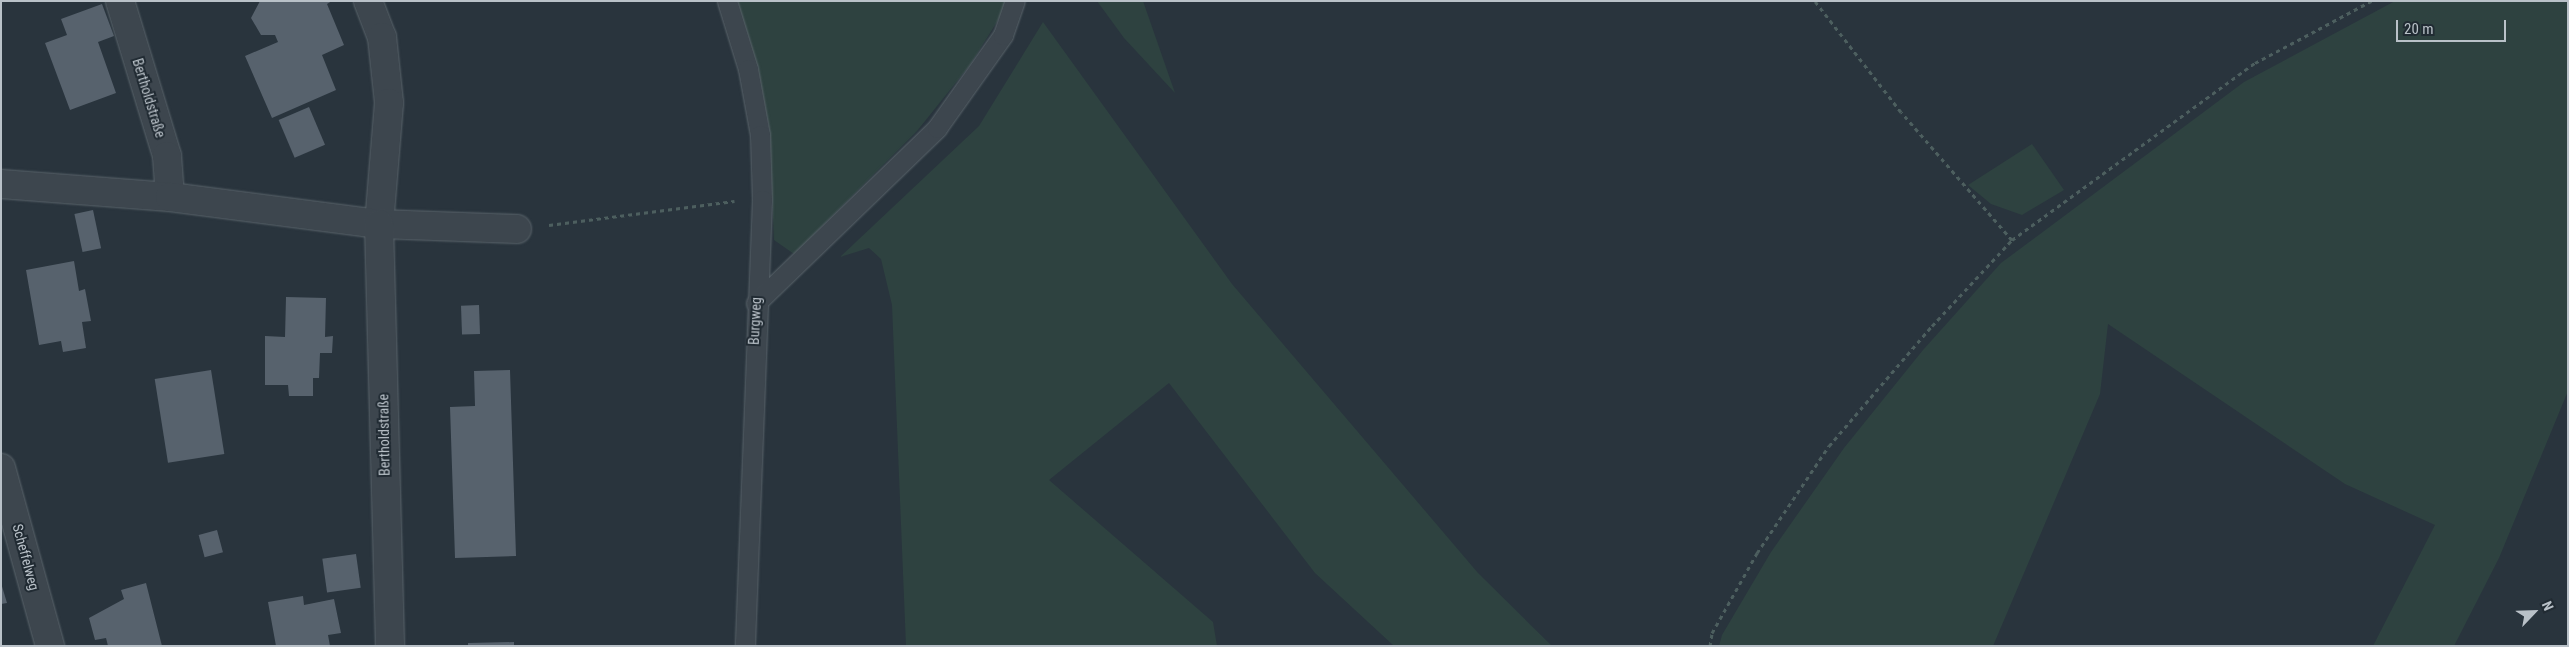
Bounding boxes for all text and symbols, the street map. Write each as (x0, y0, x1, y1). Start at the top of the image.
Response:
scale bar (2399, 10, 2509, 42)
text: 20 m (2404, 20, 2434, 38)
street label: Bertholdstraße (129, 56, 169, 140)
street label: Burgweg (745, 297, 765, 345)
street label: Bertholdstraße (375, 394, 393, 476)
street label: Scheffelweg (9, 522, 43, 592)
north arrow (2509, 587, 2559, 637)
text: N (2539, 599, 2557, 613)

